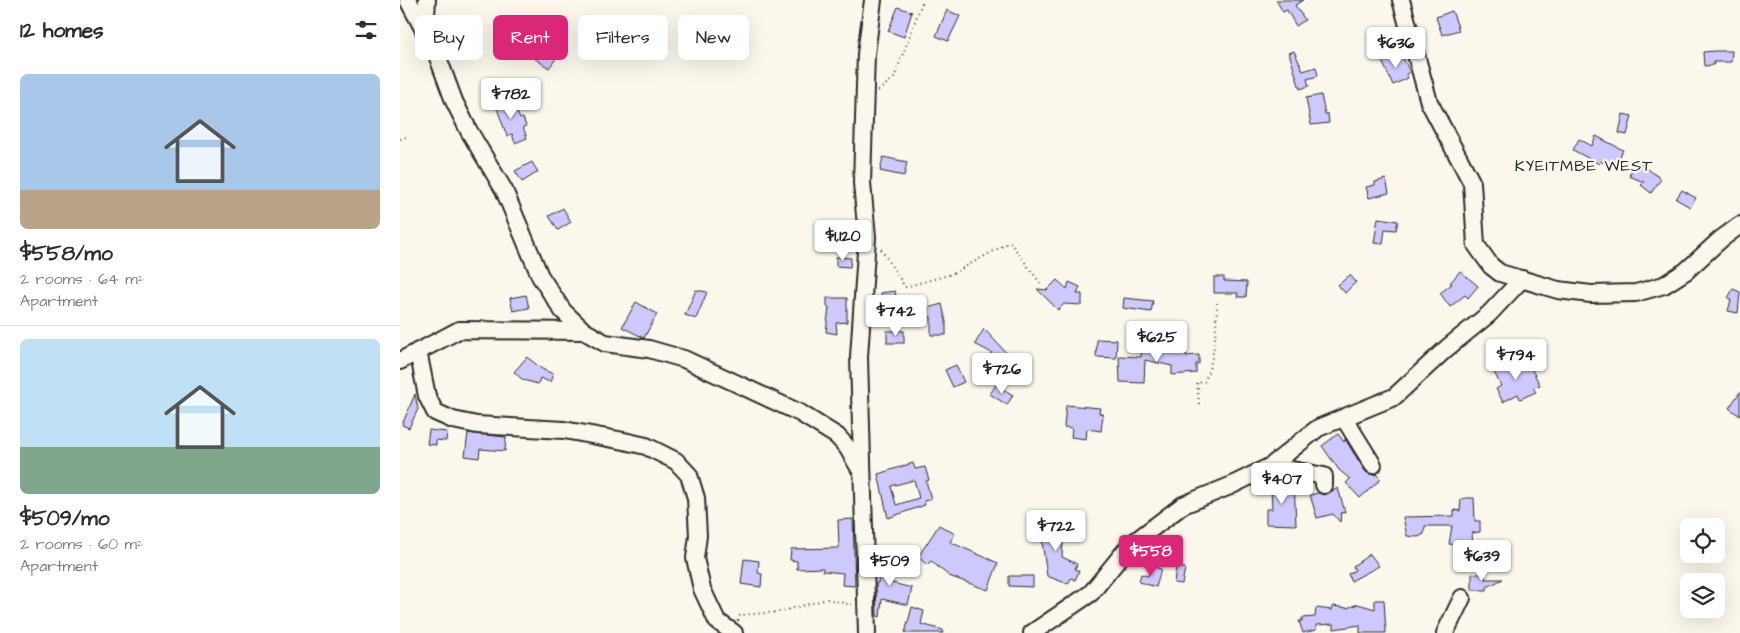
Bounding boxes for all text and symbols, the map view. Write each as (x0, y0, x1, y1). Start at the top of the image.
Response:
chip: Buy (415, 15, 483, 60)
chip: Rent (493, 15, 568, 60)
chip: Filters (578, 15, 668, 60)
chip: New (678, 15, 749, 60)
text: 12 homes (20, 16, 104, 45)
icon: filters (352, 16, 380, 44)
pin: $636 (1366, 27, 1426, 69)
text: $636 (1377, 32, 1415, 54)
pin: $782 (481, 78, 541, 120)
text: $782 (492, 83, 530, 105)
icon: home (155, 106, 245, 196)
district label: KYEITMBE WEST (1515, 155, 1653, 177)
pin: $1,120 (802, 220, 884, 262)
text: $1,120 (825, 225, 861, 247)
text: $558/mo (20, 239, 113, 268)
text: 2 rooms · 64 m² (20, 268, 144, 290)
text: Apartment (20, 290, 98, 312)
pin: $742 (866, 294, 926, 337)
text: $742 (877, 300, 915, 322)
pin: $625 (1127, 320, 1187, 363)
text: $625 (1137, 326, 1177, 348)
pin: $794 (1486, 338, 1546, 381)
text: $794 (1497, 344, 1535, 366)
pin: $726 (972, 352, 1032, 395)
text: $726 (983, 358, 1021, 380)
icon: home (155, 372, 245, 462)
pin: $407 (1252, 462, 1312, 505)
text: $407 (1262, 468, 1302, 490)
text: $509/mo (20, 504, 109, 533)
pin: $722 (1026, 510, 1086, 552)
text: $722 (1037, 515, 1075, 537)
map controls (1680, 518, 1725, 618)
button: locate (1680, 518, 1725, 563)
text: 2 rooms · 60 m² (20, 533, 143, 555)
pin: $558 (1121, 534, 1181, 577)
text: $558 (1130, 540, 1172, 562)
pin: $639 (1452, 540, 1512, 582)
pin: $509 (860, 544, 920, 587)
text: $639 (1464, 545, 1500, 567)
text: $509 (870, 550, 910, 572)
text: Apartment (20, 555, 98, 577)
button: layers (1680, 573, 1725, 618)

